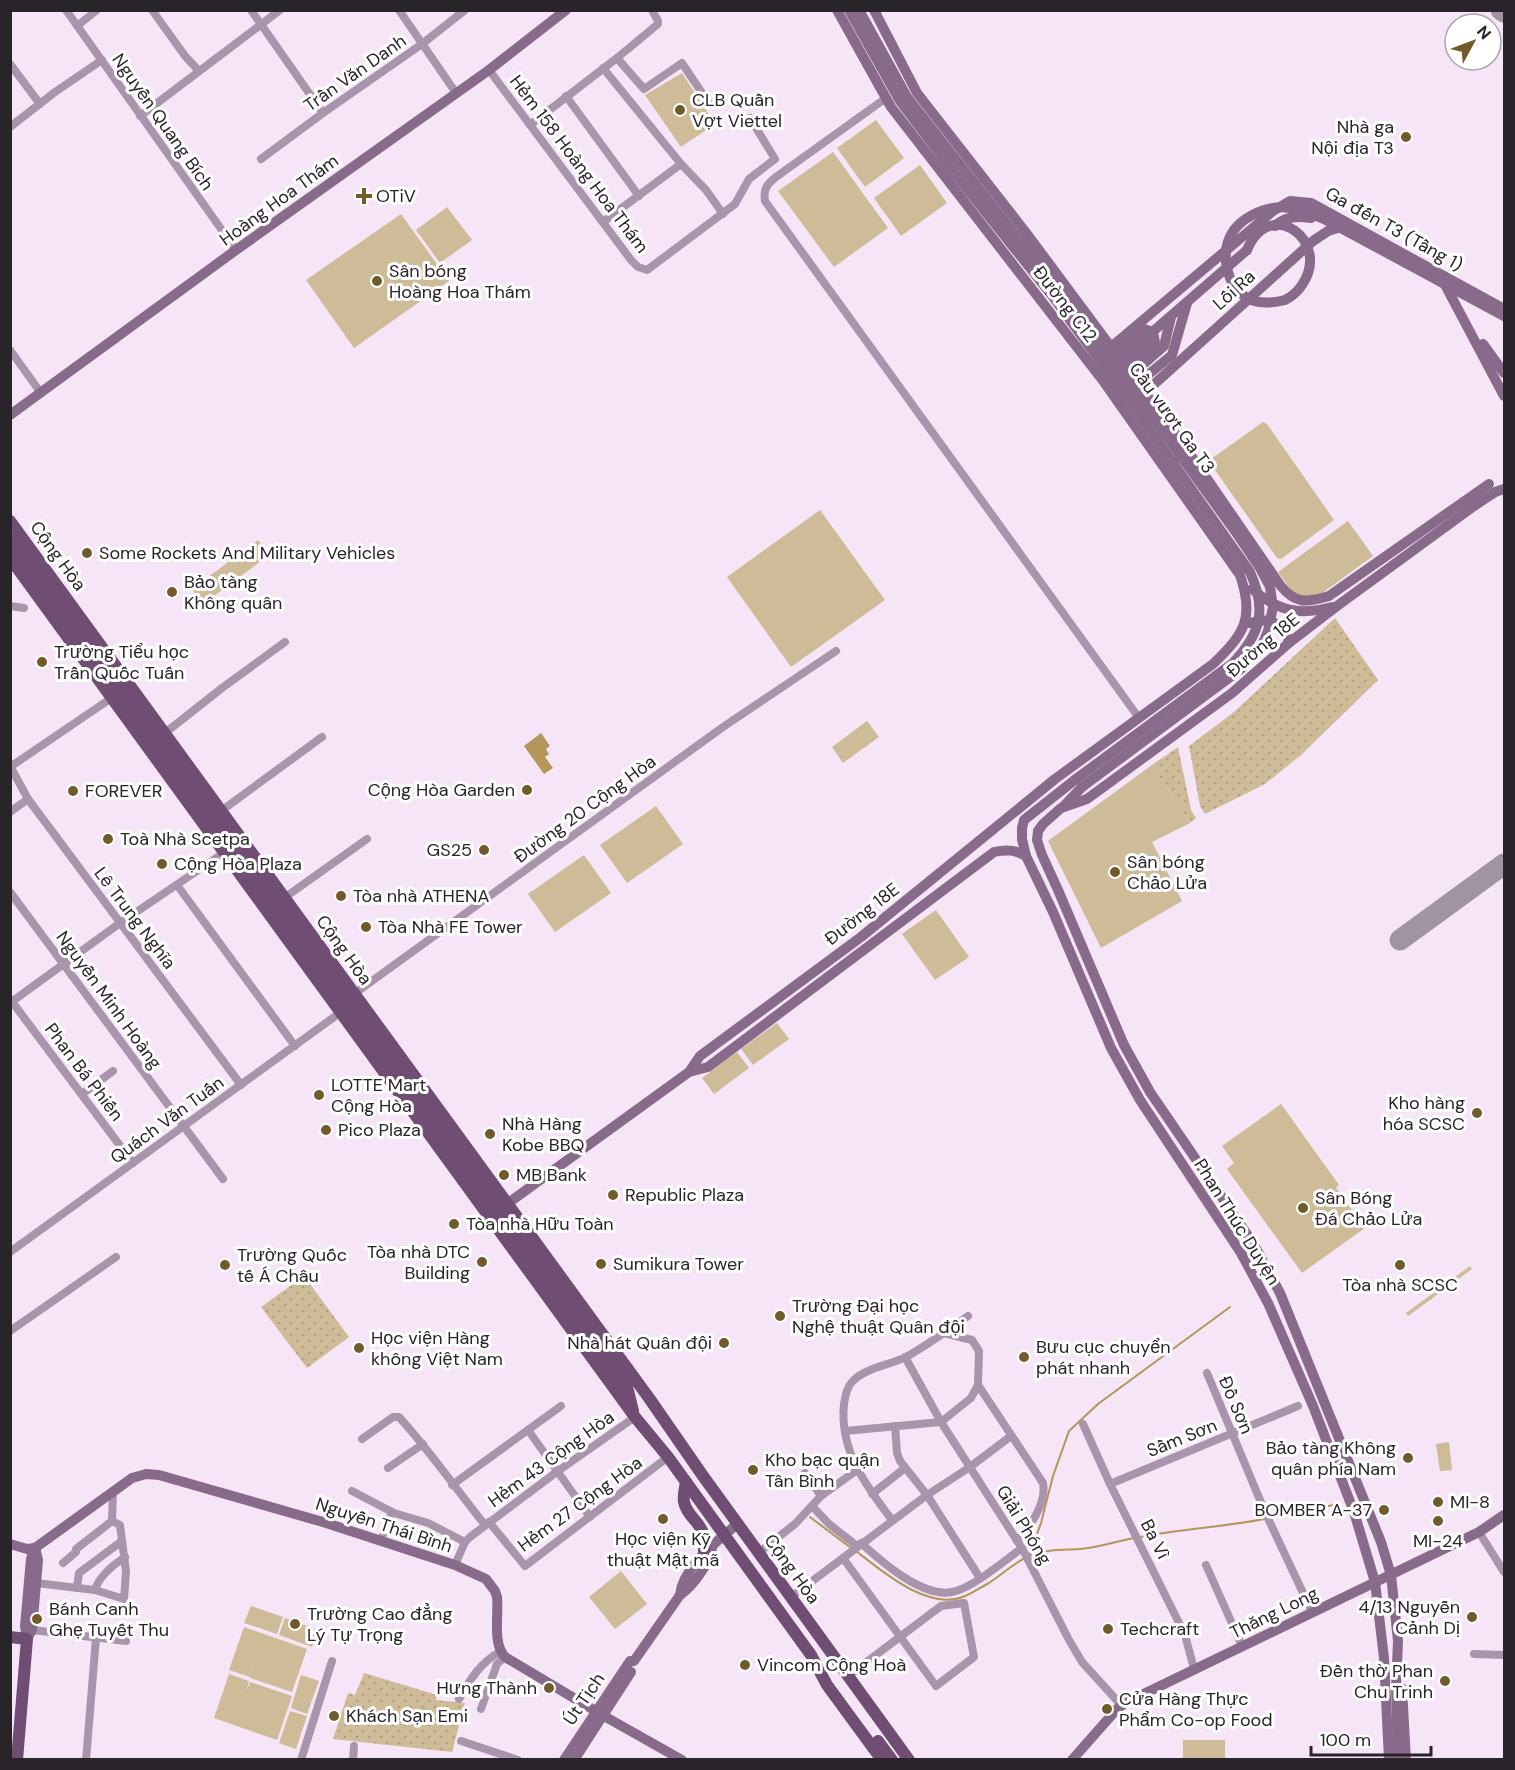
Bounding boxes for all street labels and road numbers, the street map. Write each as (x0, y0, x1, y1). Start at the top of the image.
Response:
street label: Trần Văn Danh (299, 29, 411, 117)
street label: Nguyễn Quang Bích (107, 49, 219, 195)
street label: Hẻm 158 Hoàng Hoa Thám (504, 70, 654, 258)
street label: Hoàng Hoa Thám (215, 149, 343, 251)
street label: Ga đến T3 (Tầng 1) (1321, 181, 1467, 277)
street label: Đường C12 (1028, 261, 1102, 347)
street label: Lối Ra (1208, 265, 1260, 315)
street label: Cầu vượt Ga T3 (1124, 358, 1220, 478)
street label: Cộng Hòa (25, 516, 91, 596)
street label: Đường 18E (1221, 607, 1305, 683)
street label: Đường 20 Cộng Hòa (509, 749, 661, 869)
street label: Lê Trung Nghĩa (89, 862, 181, 974)
street label: Đường 18E (820, 877, 904, 951)
street label: Cộng Hòa (311, 910, 377, 990)
street label: Nguyễn Minh Hoàng (51, 926, 167, 1074)
street label: Phan Bá Phiến (39, 1018, 129, 1126)
street label: Quách Văn Tuấn (105, 1071, 229, 1169)
street label: Phan Thúc Duyện (1189, 1154, 1285, 1290)
street label: Đồ Sơn (1213, 1372, 1259, 1438)
street label: Hẻm 43 Cộng Hòa (483, 1405, 619, 1513)
street label: Sầm Sơn (1143, 1413, 1221, 1463)
street label: Hẻm 27 Cộng Hòa (513, 1451, 647, 1557)
street label: Giải Phóng (991, 1481, 1057, 1569)
street label: Nguyễn Thái Bình (313, 1492, 455, 1558)
street label: Ba Vì (1135, 1515, 1175, 1563)
street label: Cộng Hòa (759, 1529, 825, 1609)
street label: Thăng Long (1226, 1581, 1322, 1645)
street label: Út Tịch (558, 1668, 610, 1730)

